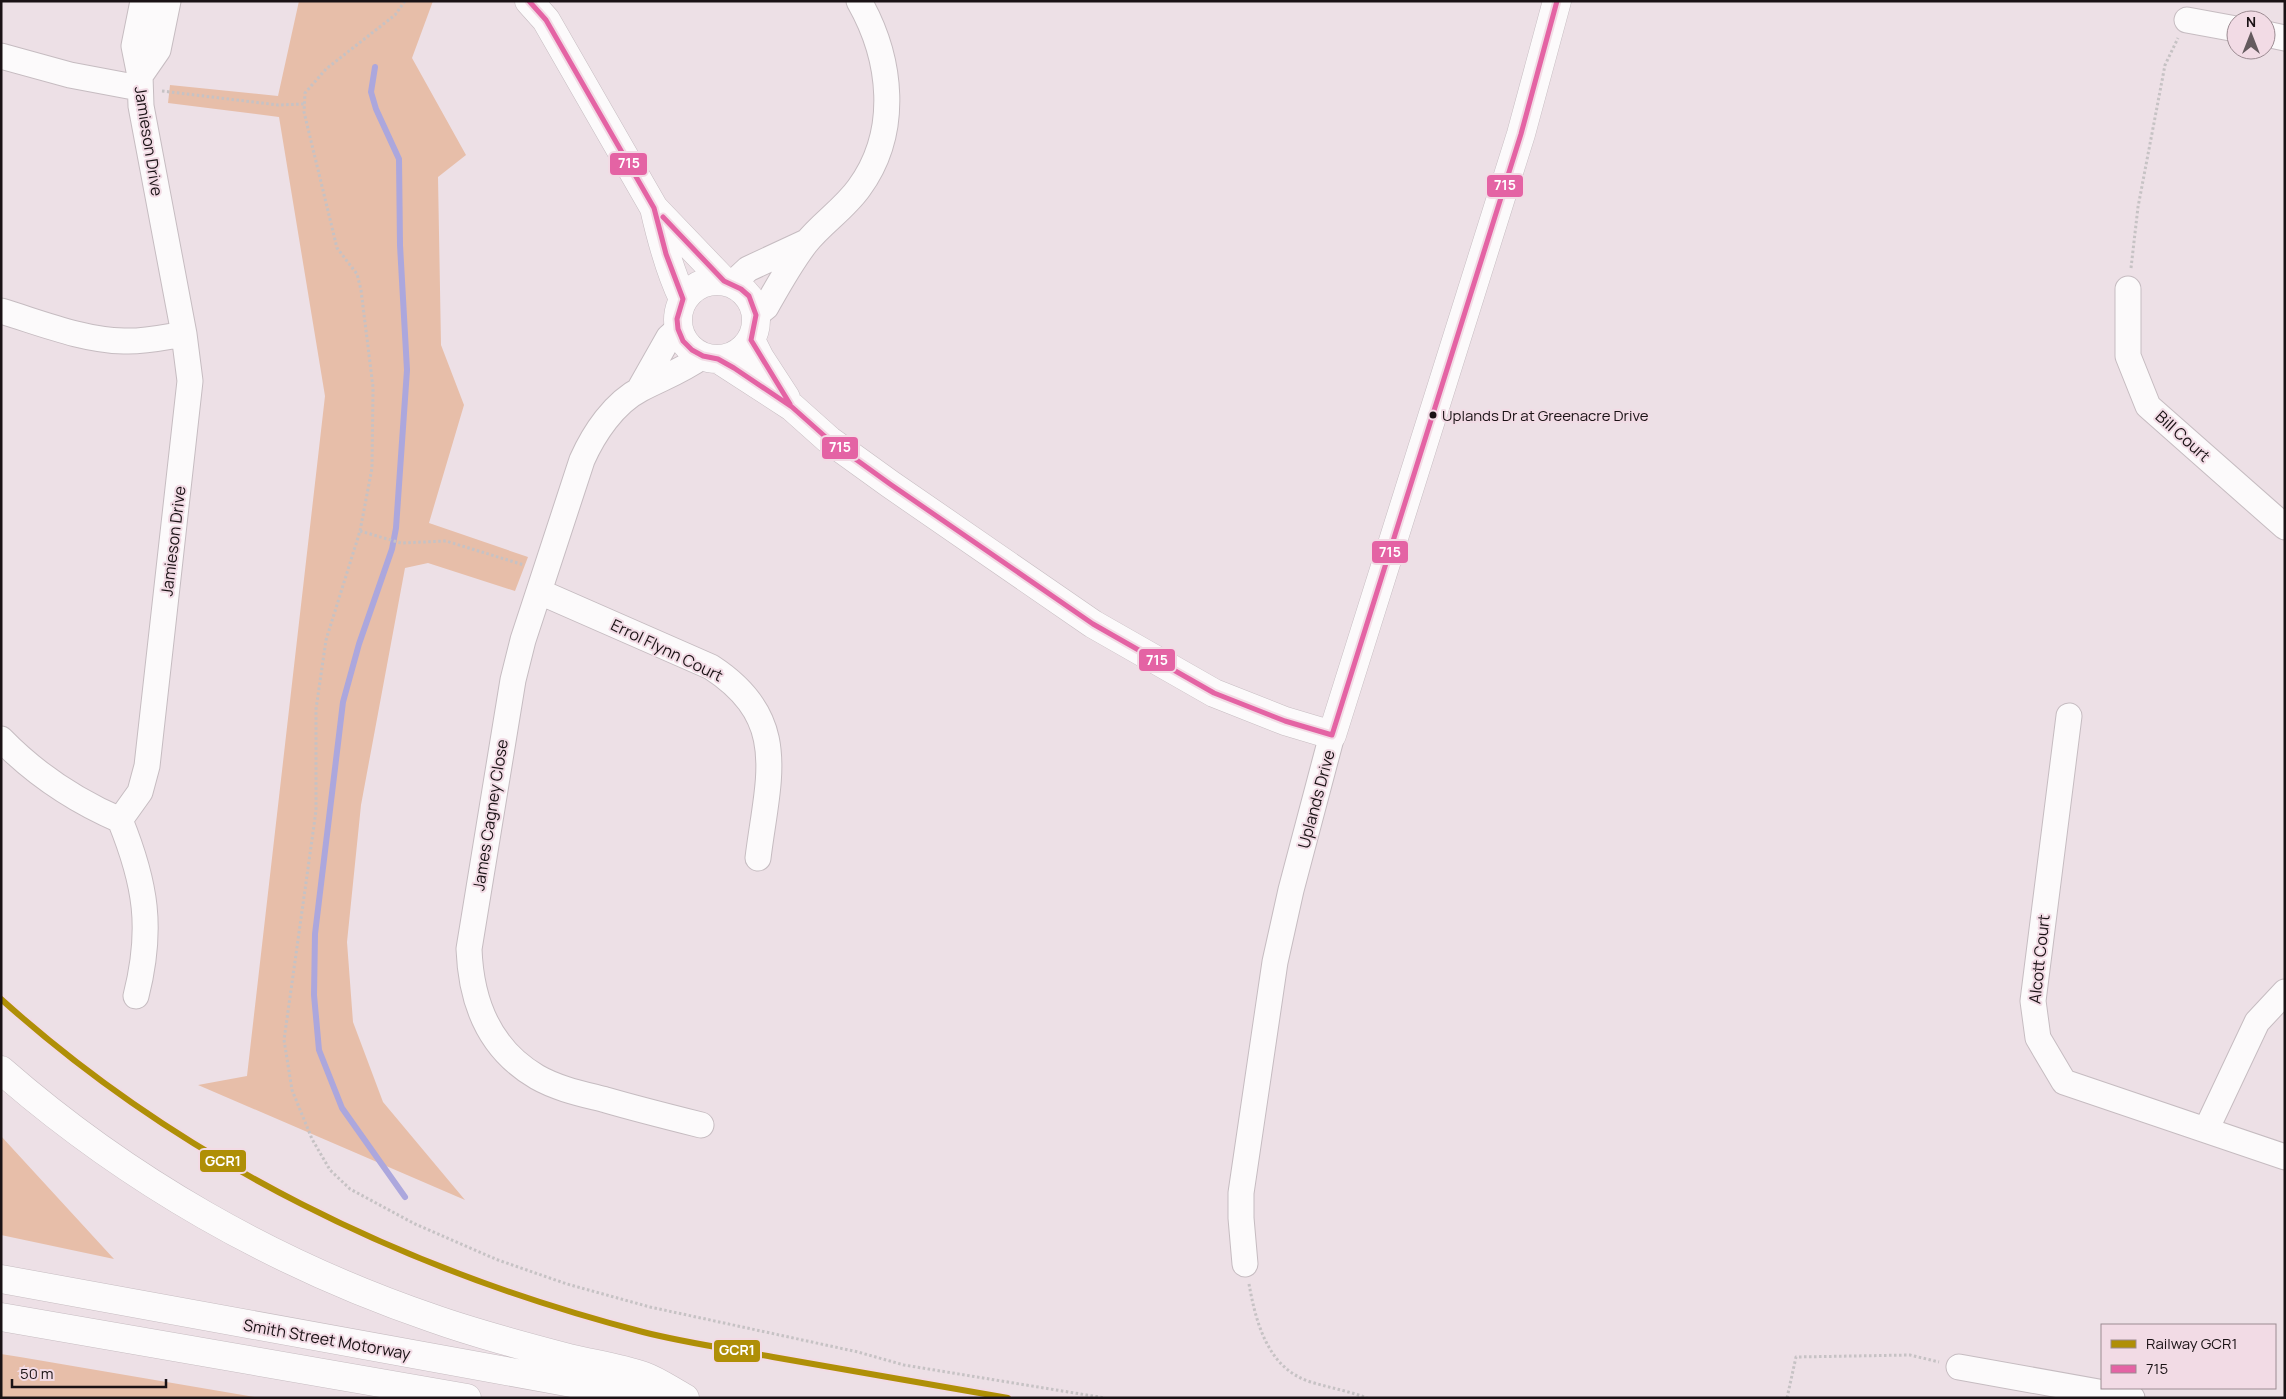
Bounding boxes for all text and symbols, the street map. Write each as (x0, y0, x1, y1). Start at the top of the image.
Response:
north arrow (2226, 10, 2276, 60)
text: N (2246, 12, 2256, 31)
street label: Jamieson Drive (129, 84, 169, 198)
line badge: 715 (609, 152, 648, 176)
text: 715 (618, 153, 640, 172)
line badge: 715 (1486, 174, 1524, 198)
text: 715 (1494, 175, 1516, 194)
place label: Uplands Dr at Greenacre Drive (1442, 405, 1649, 426)
street label: Bill Court (2151, 405, 2215, 467)
marker: Uplands Dr at Greenacre Drive (1428, 410, 1438, 420)
line badge: 715 (821, 436, 859, 460)
text: 715 (829, 437, 851, 456)
street label: Jamieson Drive (155, 485, 191, 597)
line badge: 715 (1371, 540, 1409, 564)
text: 715 (1379, 542, 1401, 561)
street label: Errol Flynn Court (607, 613, 727, 687)
line badge: 715 (1138, 648, 1176, 672)
text: 715 (1146, 650, 1168, 669)
street label: James Cagney Close (467, 738, 513, 892)
street label: Uplands Drive (1292, 747, 1340, 851)
street label: Alcott Court (2023, 913, 2055, 1005)
line badge: GCR1 (199, 1149, 247, 1173)
text: GCR1 (205, 1151, 241, 1170)
street label: Smith Street Motorway (242, 1313, 413, 1365)
legend (2101, 1324, 2276, 1389)
text: Railway GCR1 (2146, 1333, 2237, 1354)
line badge: GCR1 (713, 1339, 761, 1363)
text: GCR1 (719, 1340, 755, 1359)
scale bar (12, 1356, 166, 1388)
text: 715 (2146, 1358, 2168, 1379)
text: 50 m (20, 1363, 54, 1384)

